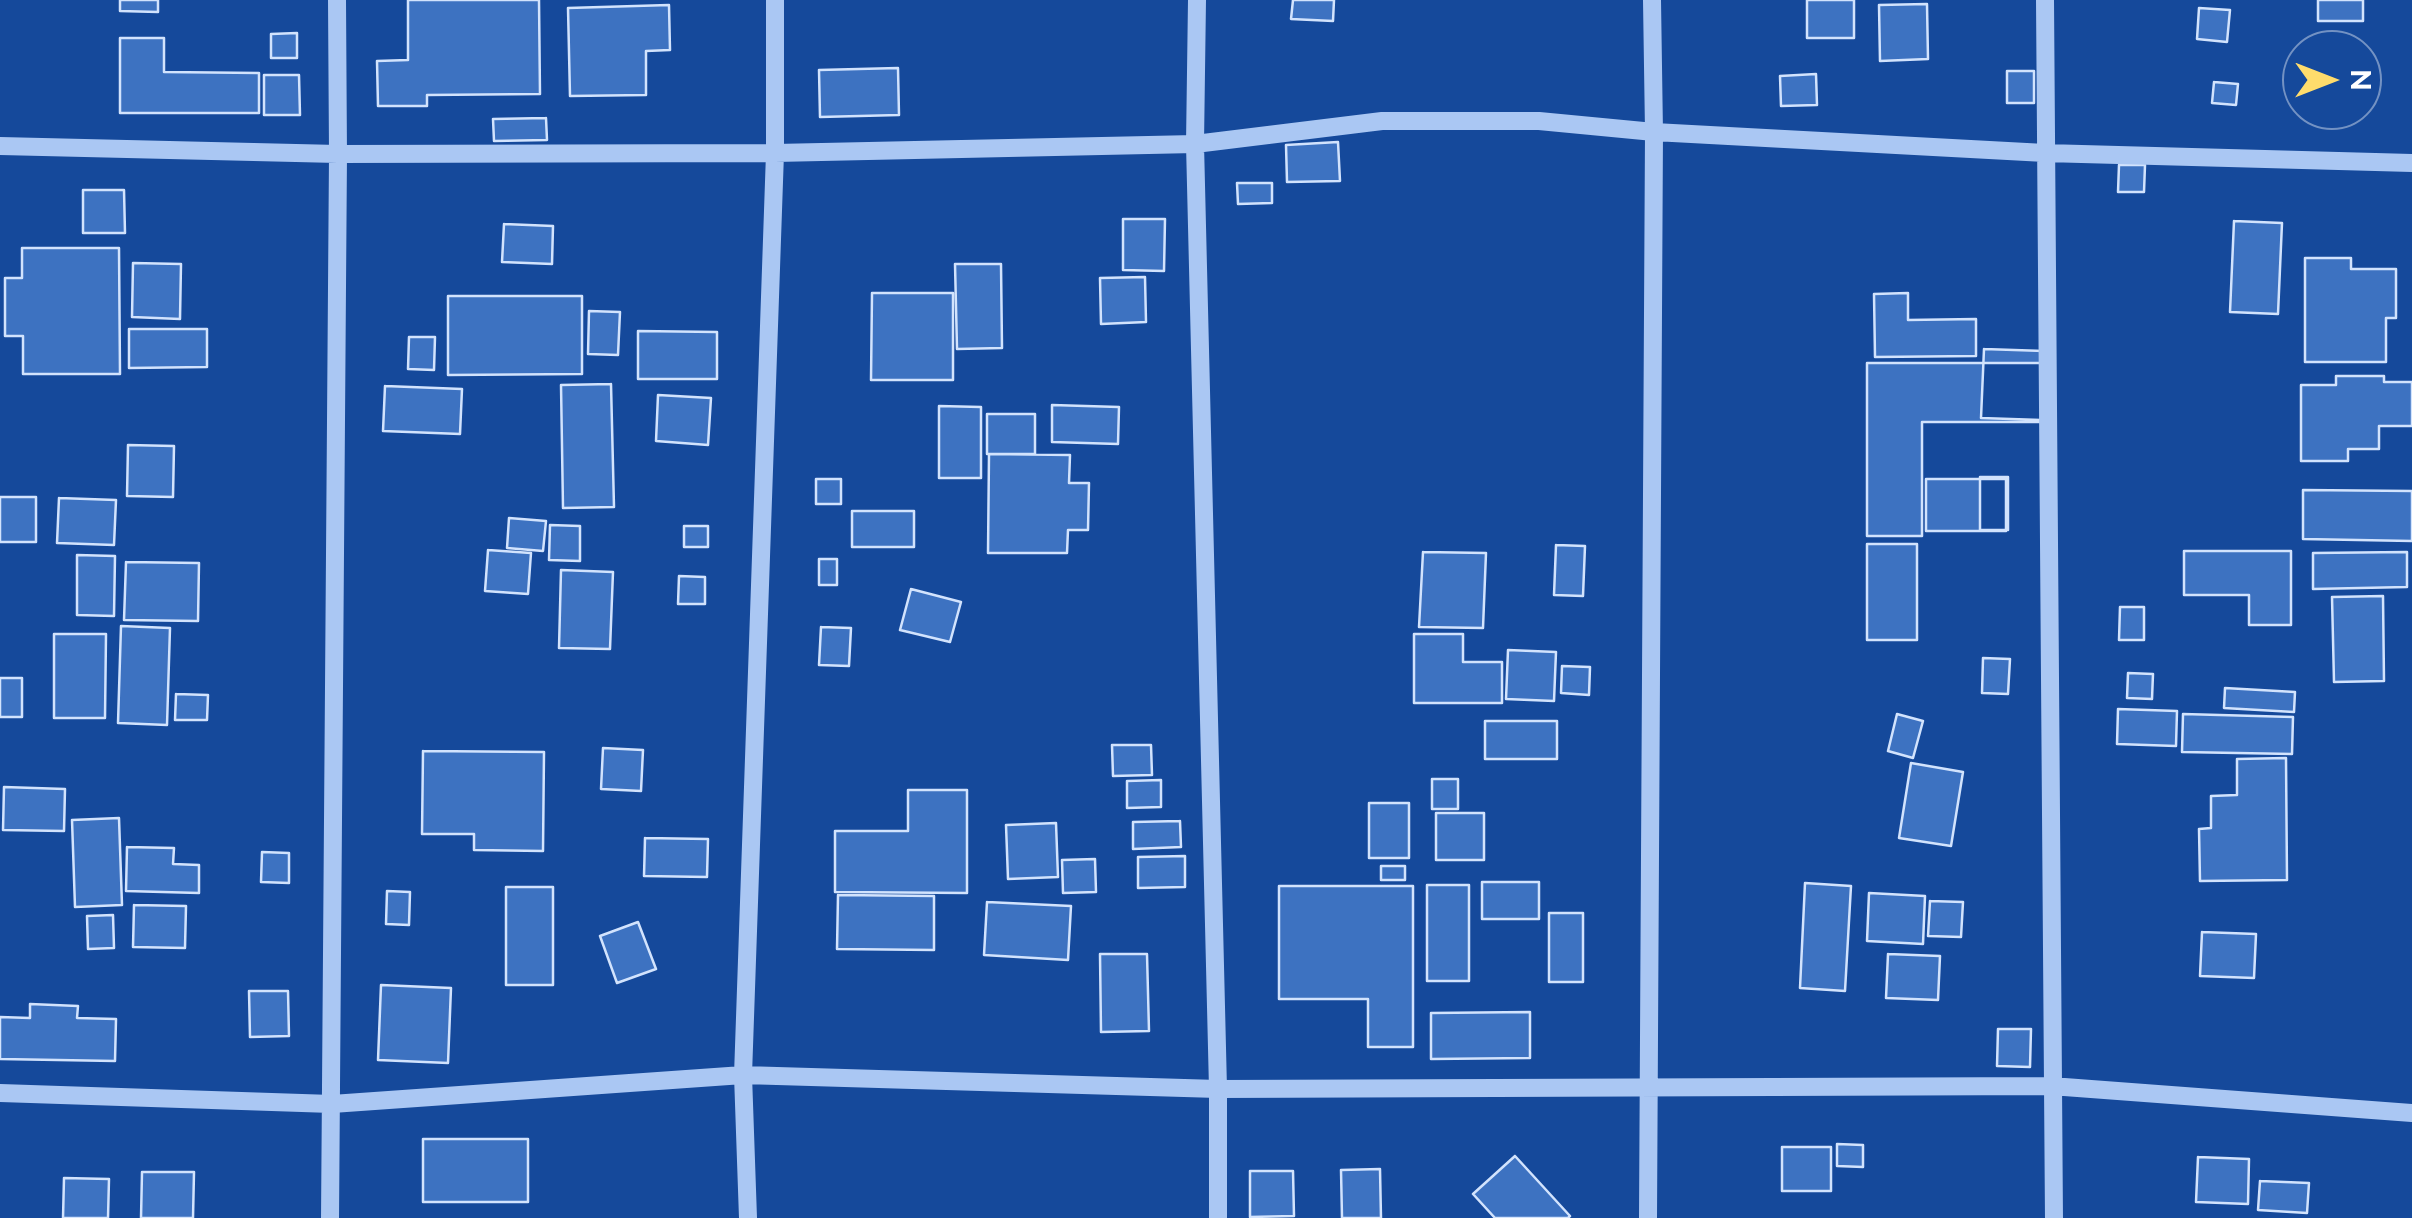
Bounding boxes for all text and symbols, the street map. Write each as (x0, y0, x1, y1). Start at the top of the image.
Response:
north arrow (2282, 30, 2382, 130)
text: N (2344, 69, 2377, 91)

